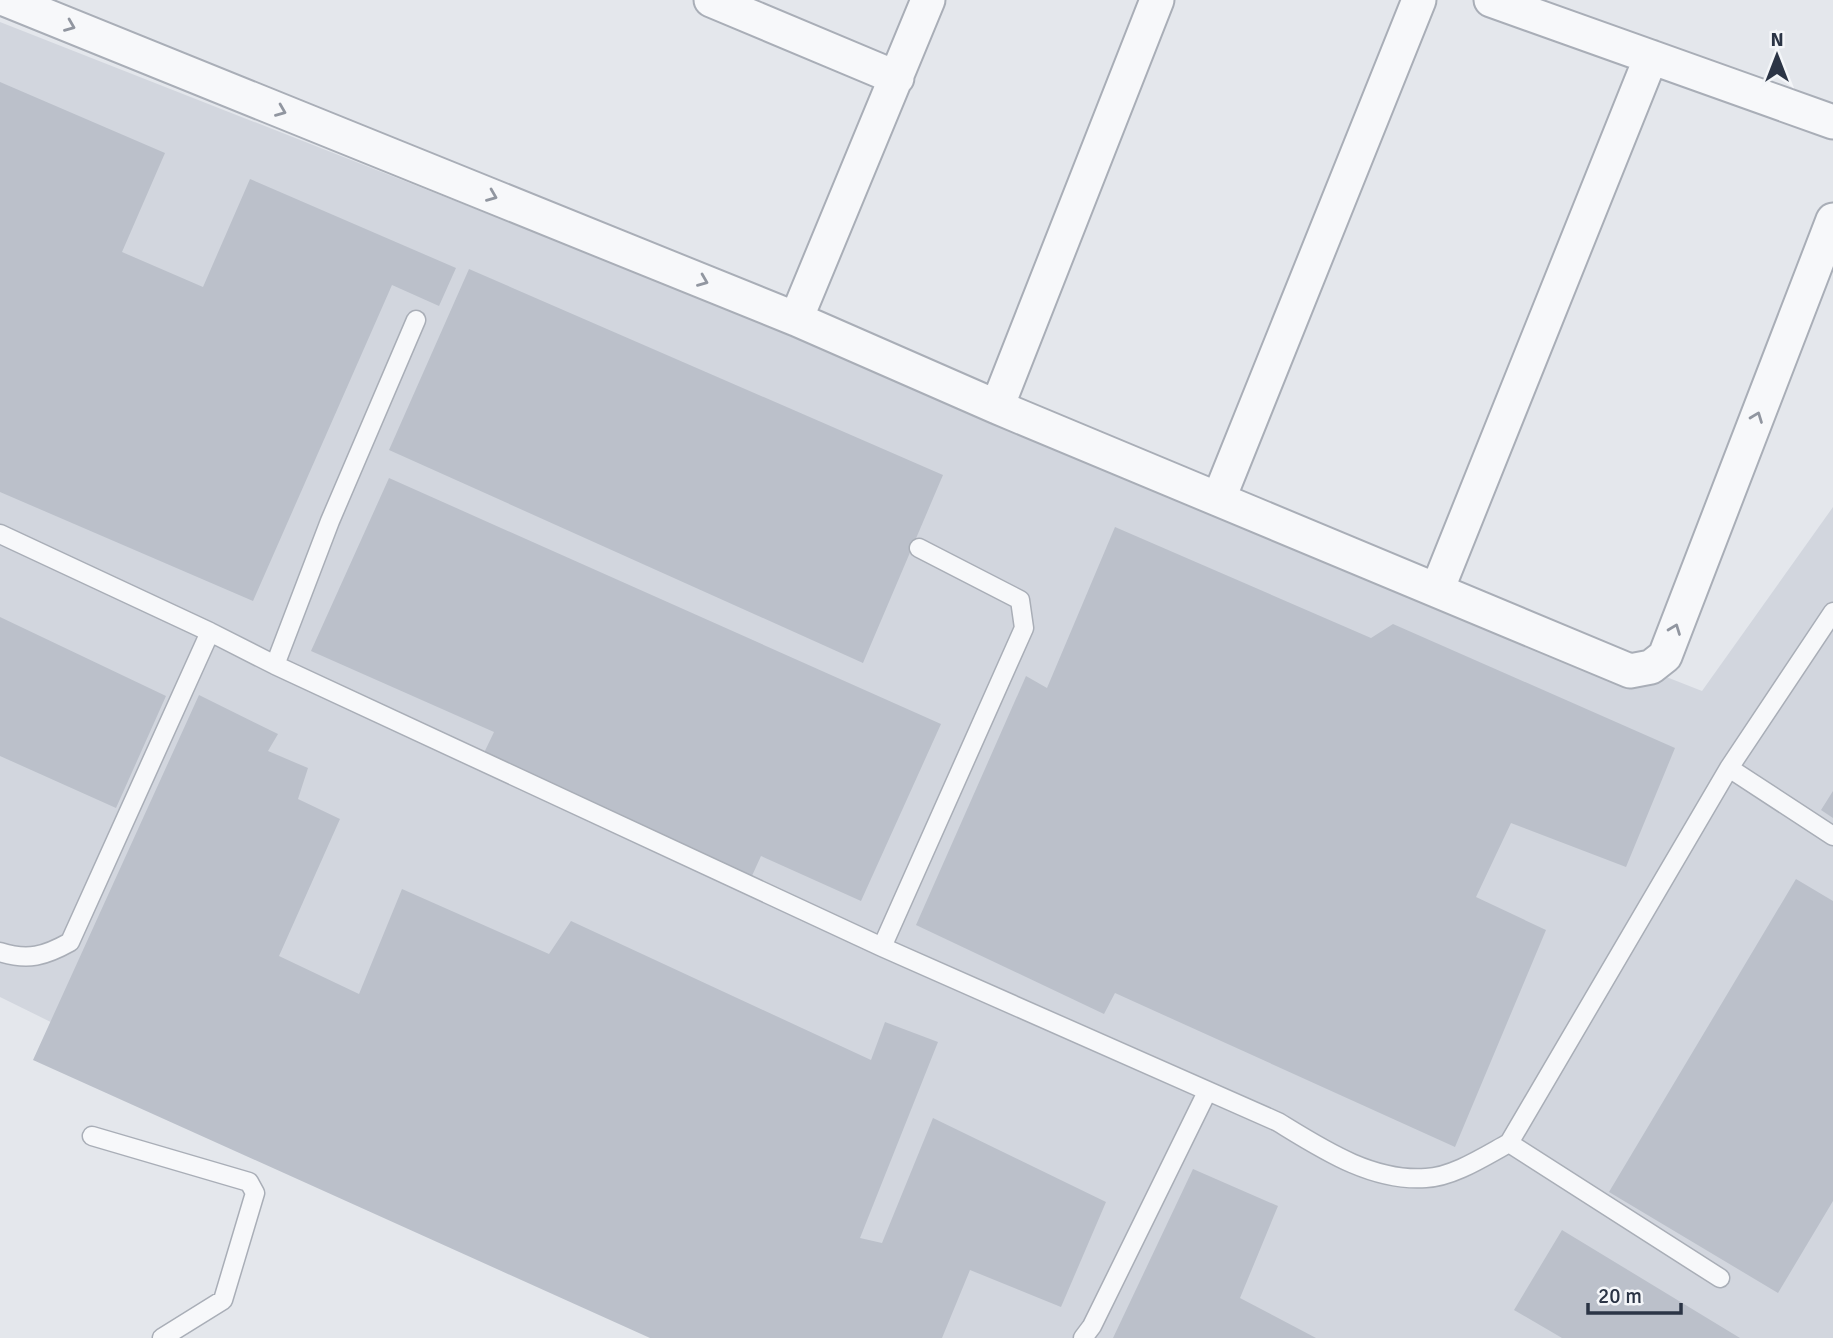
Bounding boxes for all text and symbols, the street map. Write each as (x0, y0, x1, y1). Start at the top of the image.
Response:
one-way arrow (63, 17, 75, 31)
north arrow (1742, 21, 1812, 91)
text: N (1770, 28, 1784, 52)
one-way arrow (274, 102, 286, 116)
one-way arrow (485, 187, 497, 201)
one-way arrow (696, 273, 708, 287)
one-way arrow (1749, 411, 1763, 423)
one-way arrow (1667, 624, 1681, 636)
scale bar (1588, 1272, 1681, 1316)
text: 20 m (1598, 1283, 1642, 1309)

